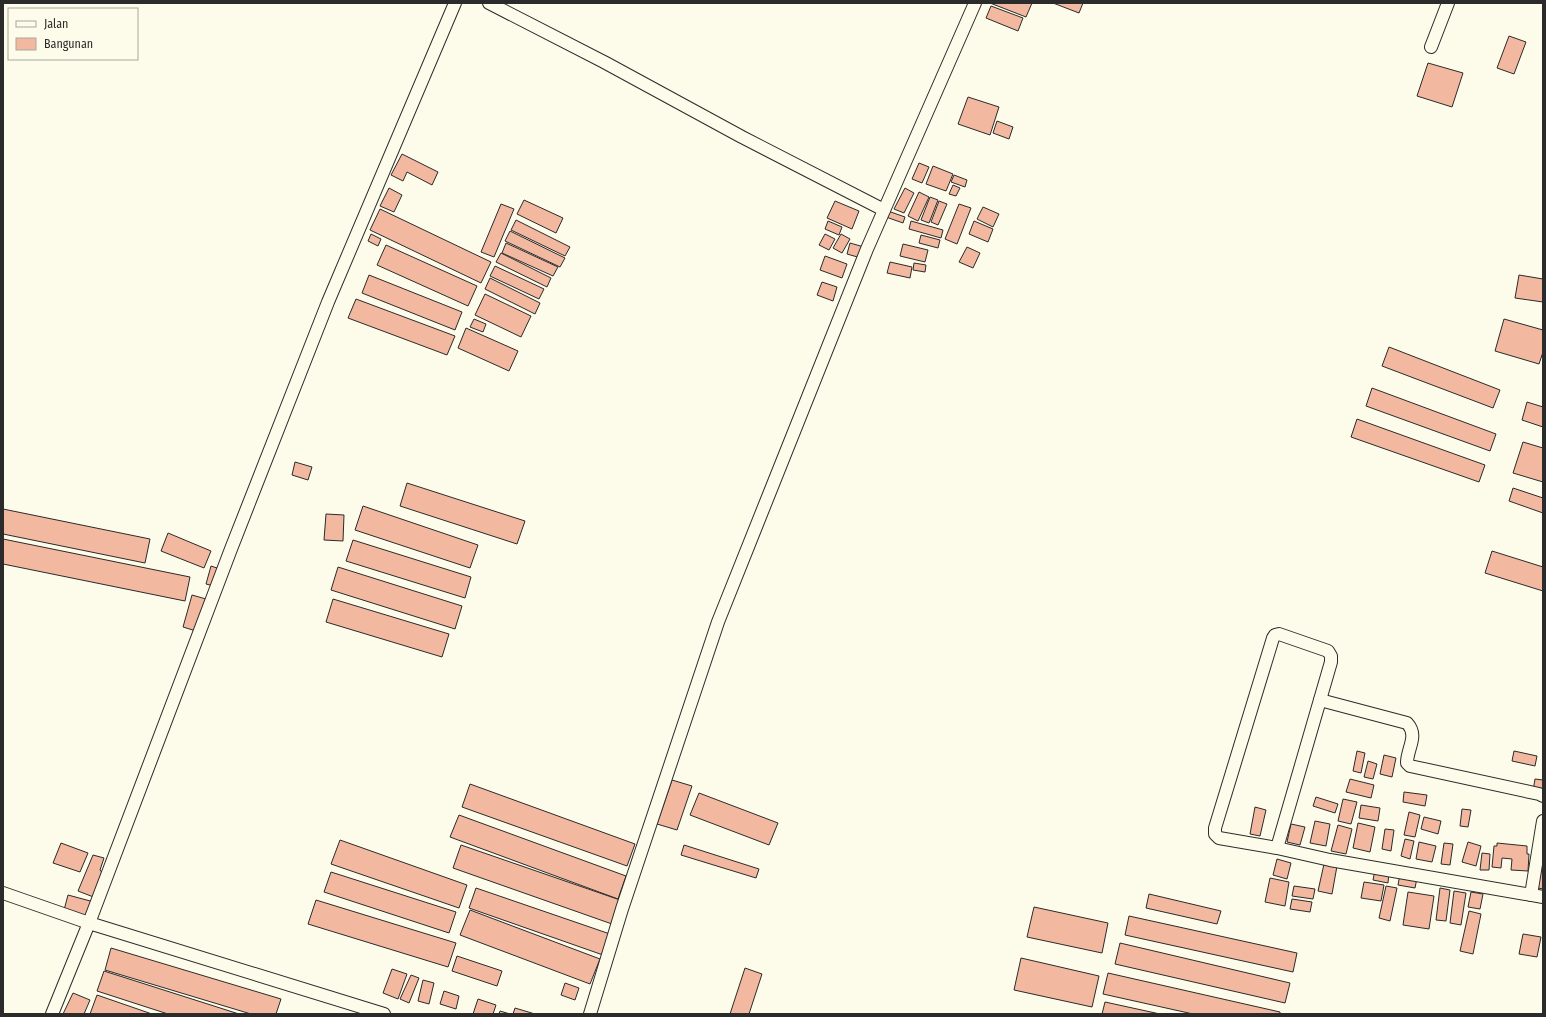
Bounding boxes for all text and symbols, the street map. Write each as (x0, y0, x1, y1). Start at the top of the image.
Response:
legend (8, 8, 138, 60)
text: Jalan (44, 17, 68, 31)
text: Bangunan (44, 37, 93, 51)

